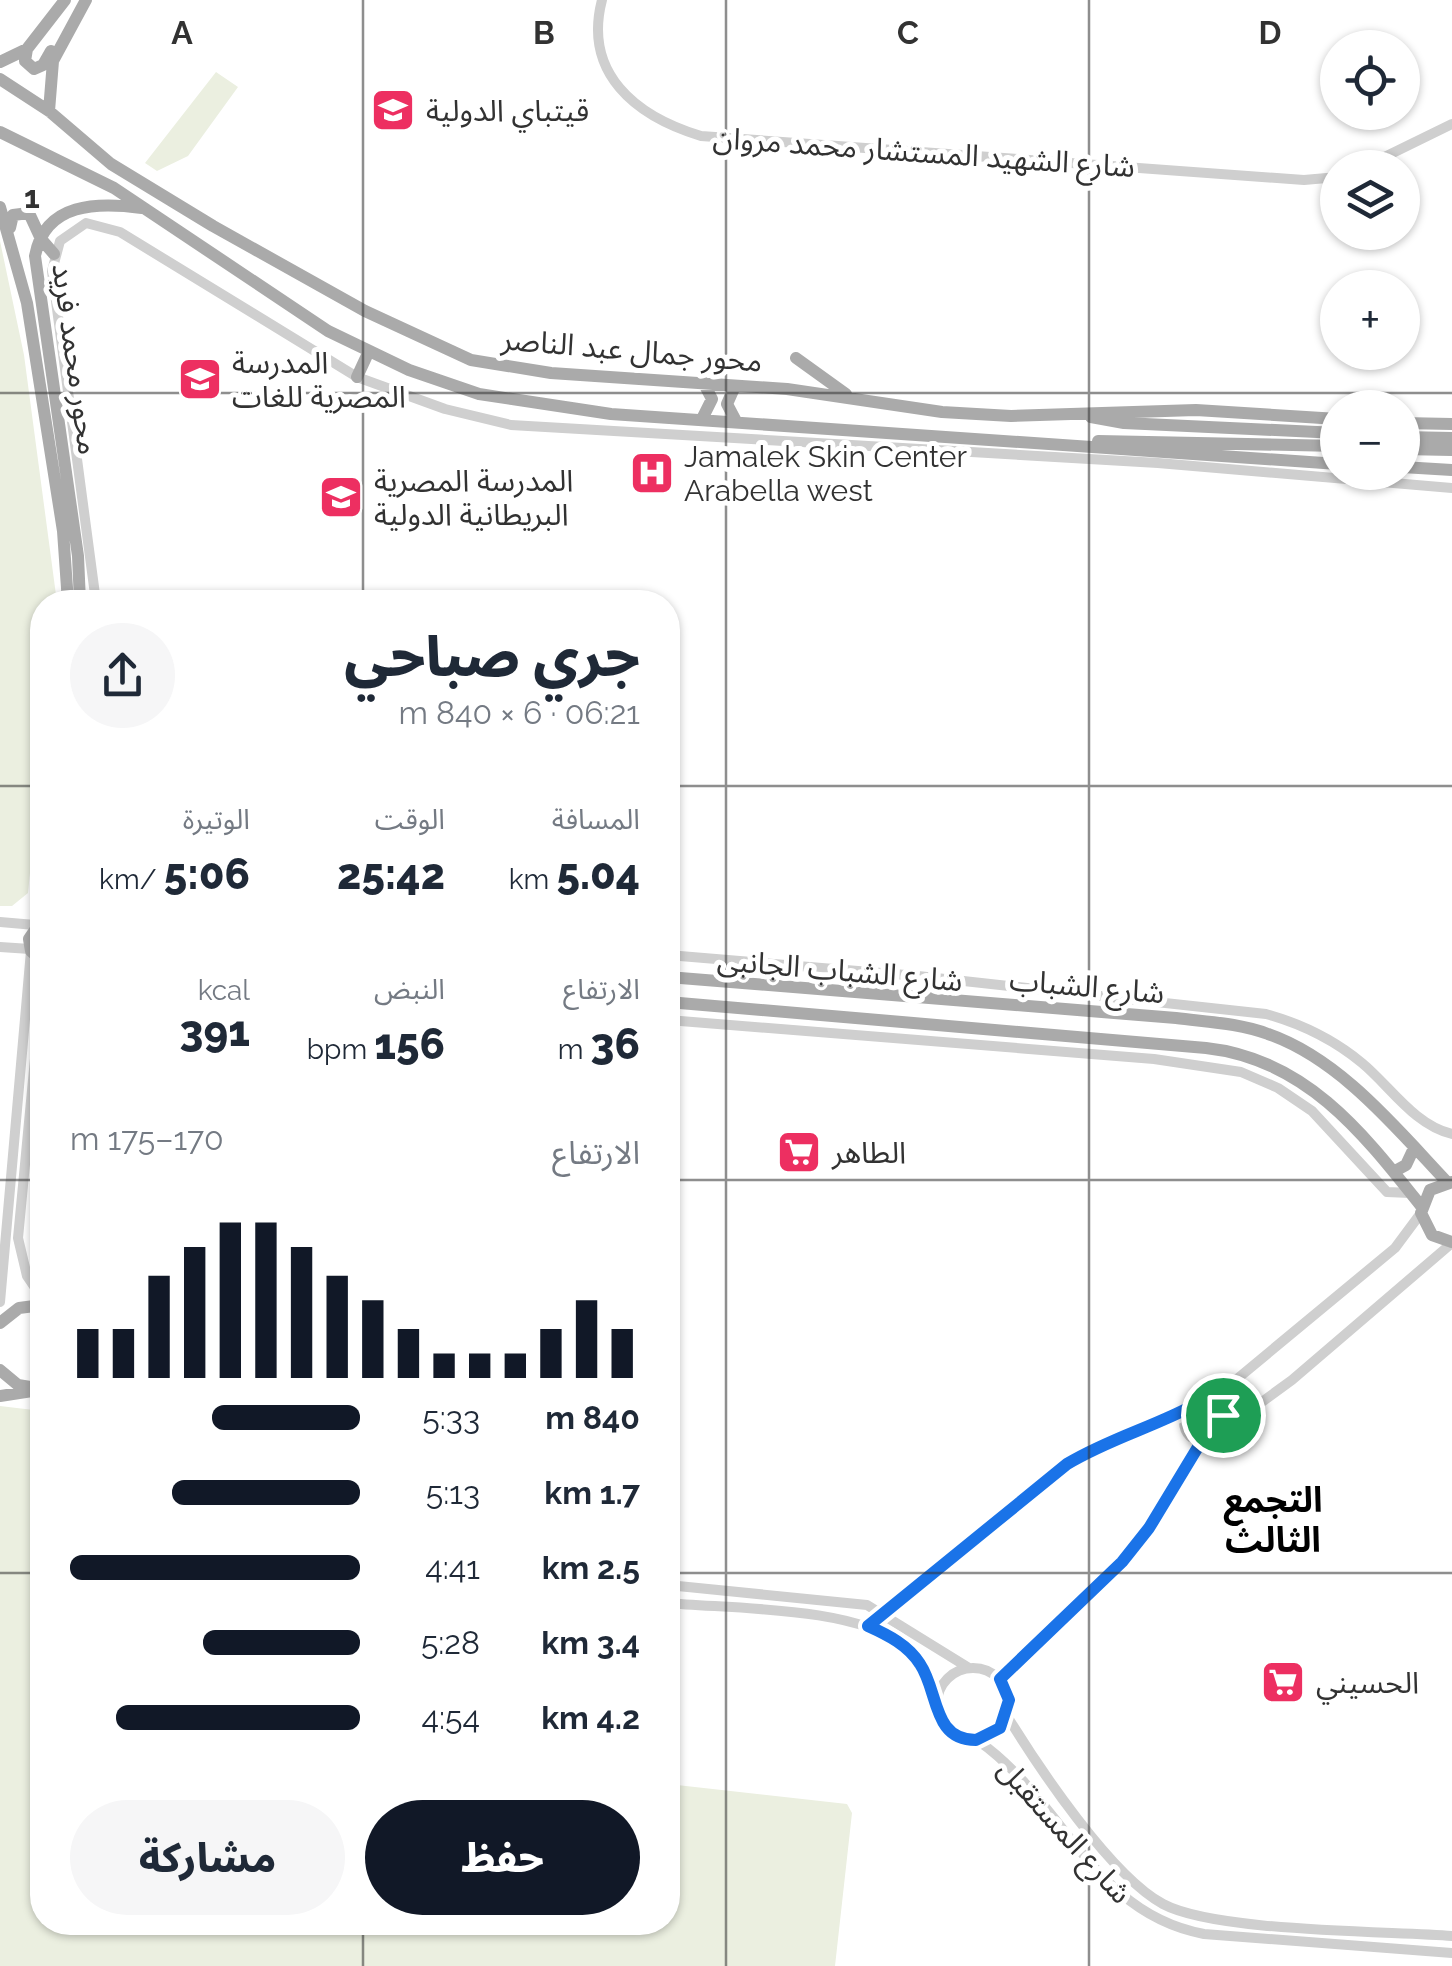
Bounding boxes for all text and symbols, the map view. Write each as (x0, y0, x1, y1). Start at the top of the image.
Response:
text: A (171, 14, 193, 51)
text: B (533, 14, 555, 51)
text: C (897, 14, 919, 51)
text: D (1259, 14, 1281, 51)
map controls (1320, 30, 1420, 490)
button: locate (1320, 30, 1420, 130)
school or university icon: قيتباي الدولية (370, 87, 416, 133)
place label: قيتباي الدولية (426, 93, 589, 133)
street label: شارع الشهيد المستشار محمد مروان (711, 120, 1136, 189)
button: layers (1320, 150, 1420, 250)
text: 1 (24, 178, 40, 215)
street label: محور محمد فريد (45, 261, 107, 457)
button: + (1320, 270, 1420, 370)
street label: محور جمال عبد الناصر (499, 321, 764, 380)
place label: المدرسة المصرية للغات (232, 345, 406, 414)
school or university icon: المدرسة المصرية للغات (177, 356, 223, 402)
button: − (1320, 390, 1420, 490)
place label: Jamalek Skin Center Arabella west (684, 439, 967, 508)
hospital icon: Jamalek Skin Center Arabella west (629, 450, 675, 496)
place label: المدرسة المصرية البريطانية الدولية (374, 463, 573, 532)
school or university icon: المدرسة المصرية البريطانية الدولية (318, 474, 364, 520)
button: share (70, 623, 175, 728)
text: جري صباحي (344, 624, 640, 689)
text: 06:21 · 6 × 840 m (398, 694, 640, 731)
text: الوتيرة (183, 803, 250, 836)
text: الوقت (375, 803, 445, 836)
text: المسافة (552, 803, 640, 836)
text: 5:06 (164, 850, 250, 899)
text: 25:42 (337, 850, 445, 899)
text: 5.04 (556, 850, 640, 899)
text: /km (99, 863, 164, 896)
text: km (509, 863, 556, 896)
street label: شارع الشباب الجانبى (715, 942, 964, 1003)
street label: شارع الشباب (1008, 962, 1166, 1015)
text: النبض (374, 973, 445, 1006)
text: الارتفاع (563, 973, 640, 1006)
text: kcal (198, 974, 250, 1007)
text: 391 (180, 1007, 250, 1056)
text: 156 (374, 1020, 445, 1069)
text: 36 (591, 1020, 640, 1069)
text: bpm (307, 1033, 374, 1066)
text: m (558, 1033, 591, 1066)
text: 170–175 m (70, 1120, 224, 1157)
supermarket icon: الطاهر (776, 1129, 822, 1175)
text: الارتفاع (552, 1134, 640, 1171)
place label: الطاهر (831, 1135, 906, 1170)
pin (1181, 1373, 1266, 1458)
icon: arrive (1196, 1388, 1251, 1443)
text: 5:33 (422, 1399, 480, 1436)
text: 840 m (545, 1399, 640, 1436)
text: 5:13 (426, 1474, 480, 1511)
text: 1.7 km (544, 1474, 640, 1511)
district label: التجمع الثالث (1224, 1479, 1322, 1560)
text: 4:41 (425, 1549, 480, 1586)
text: 2.5 km (542, 1549, 640, 1586)
text: 5:28 (421, 1624, 480, 1661)
text: 3.4 km (541, 1624, 640, 1661)
supermarket icon: الحسيني (1260, 1659, 1306, 1705)
place label: الحسيني (1316, 1665, 1419, 1705)
text: 4:54 (422, 1699, 480, 1736)
text: 4.2 km (541, 1699, 640, 1736)
street label: شارع المستقبل (987, 1752, 1139, 1914)
button: مشاركة (70, 1800, 345, 1915)
button: حفظ (365, 1800, 640, 1915)

